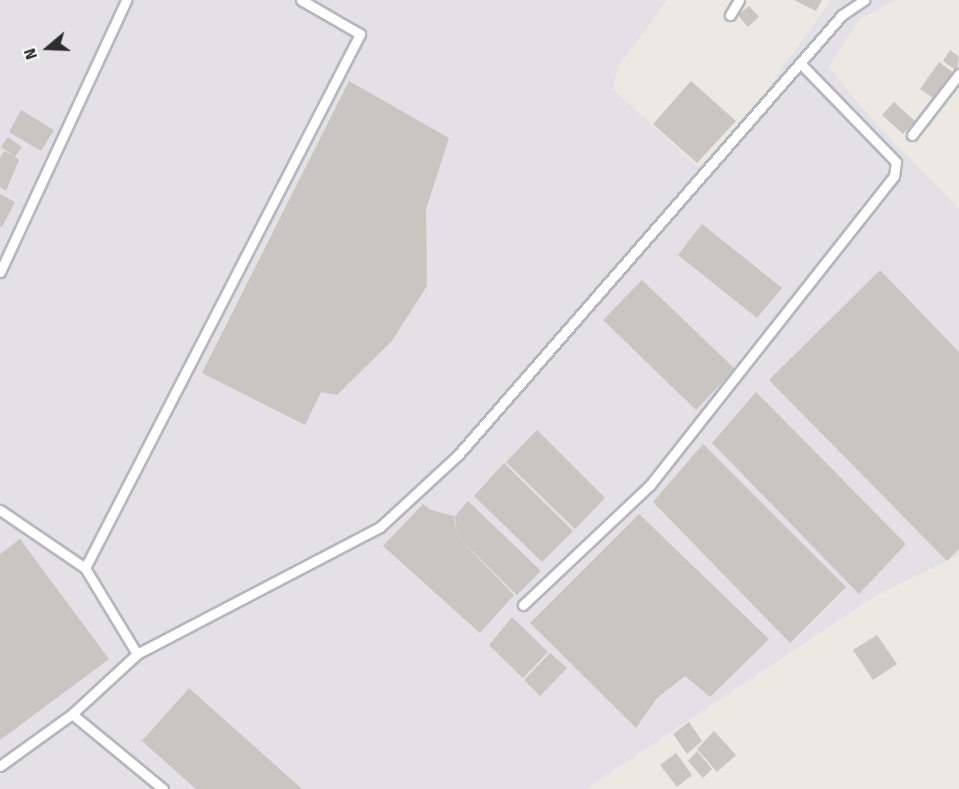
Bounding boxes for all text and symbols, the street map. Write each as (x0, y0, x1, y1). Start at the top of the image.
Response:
north arrow (18, 18, 78, 78)
text: N (20, 46, 41, 62)

